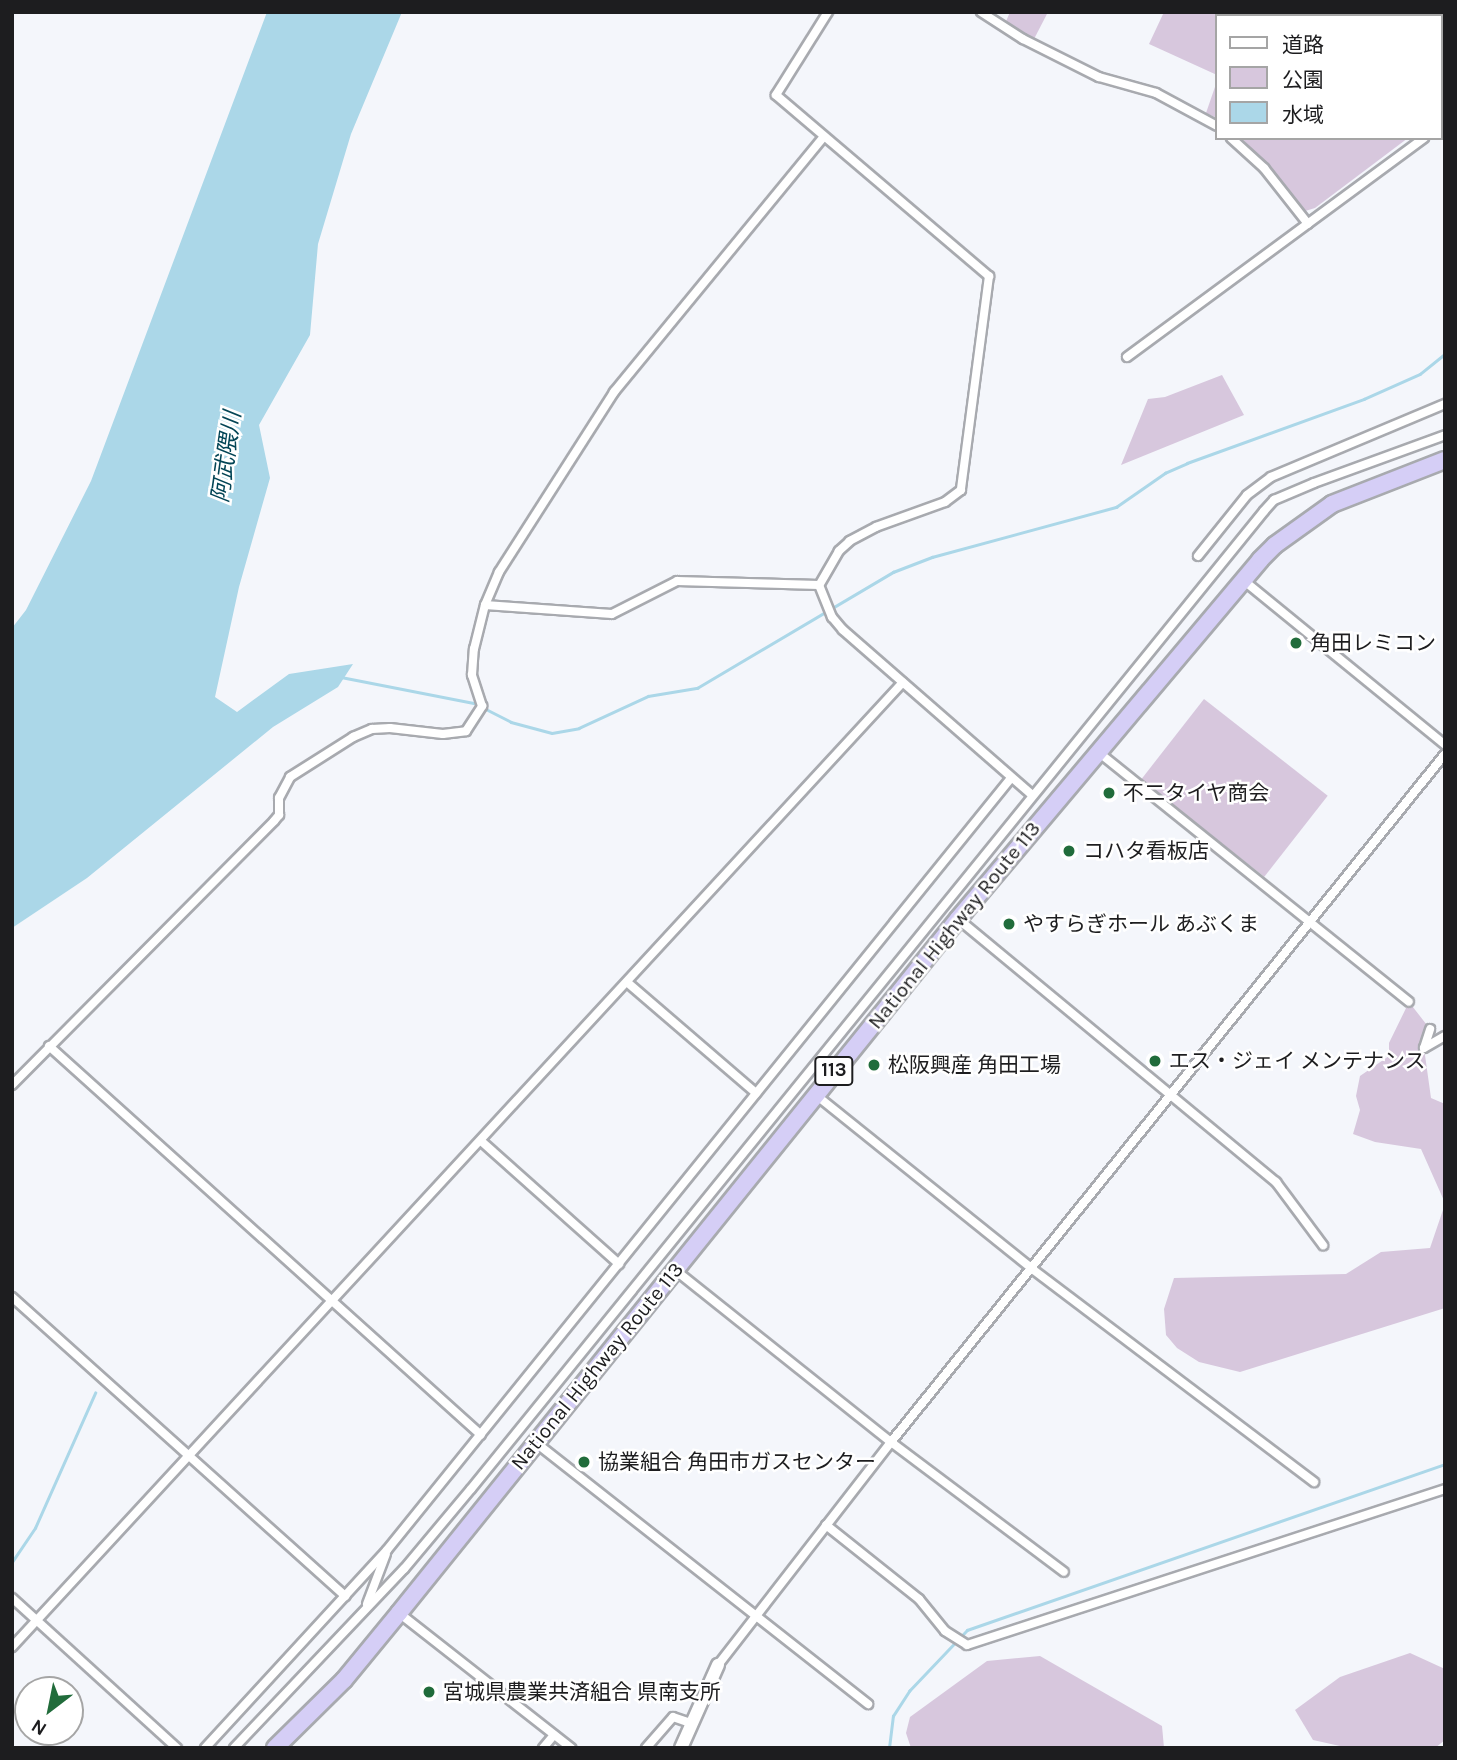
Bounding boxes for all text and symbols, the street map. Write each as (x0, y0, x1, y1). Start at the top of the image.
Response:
legend (1216, 14, 1443, 140)
text: 道路 (1282, 33, 1324, 57)
text: 公園 (1282, 68, 1324, 92)
text: 水域 (1282, 103, 1324, 127)
water label: 阿武隈川 (207, 410, 247, 504)
place label: 角田レミコン (1310, 630, 1436, 656)
marker: 角田レミコン (1288, 635, 1304, 651)
place label: 不二タイヤ商会 (1123, 780, 1270, 806)
marker: 不二タイヤ商会 (1101, 785, 1117, 801)
street label: National Highway Route 113 (862, 816, 1046, 1034)
place label: コハタ看板店 (1083, 838, 1209, 864)
marker: コハタ看板店 (1061, 843, 1077, 859)
place label: やすらぎホール あぶくま (1023, 911, 1259, 937)
marker: やすらぎホール あぶくま (1001, 916, 1017, 932)
place label: エス・ジェイ メンテナンス (1169, 1048, 1426, 1074)
place label: 松阪興産 角田工場 (888, 1052, 1061, 1078)
marker: エス・ジェイ メンテナンス (1147, 1053, 1163, 1069)
road number: 113 (813, 1056, 855, 1086)
marker: 松阪興産 角田工場 (866, 1057, 882, 1073)
street label: National Highway Route 113 (505, 1257, 689, 1475)
place label: 協業組合 角田市ガスセンター (598, 1449, 876, 1475)
marker: 協業組合 角田市ガスセンター (576, 1454, 592, 1470)
north arrow (14, 1676, 84, 1746)
place label: 宮城県農業共済組合 県南支所 (443, 1679, 721, 1705)
marker: 宮城県農業共済組合 県南支所 (421, 1684, 437, 1700)
text: N (27, 1714, 51, 1740)

